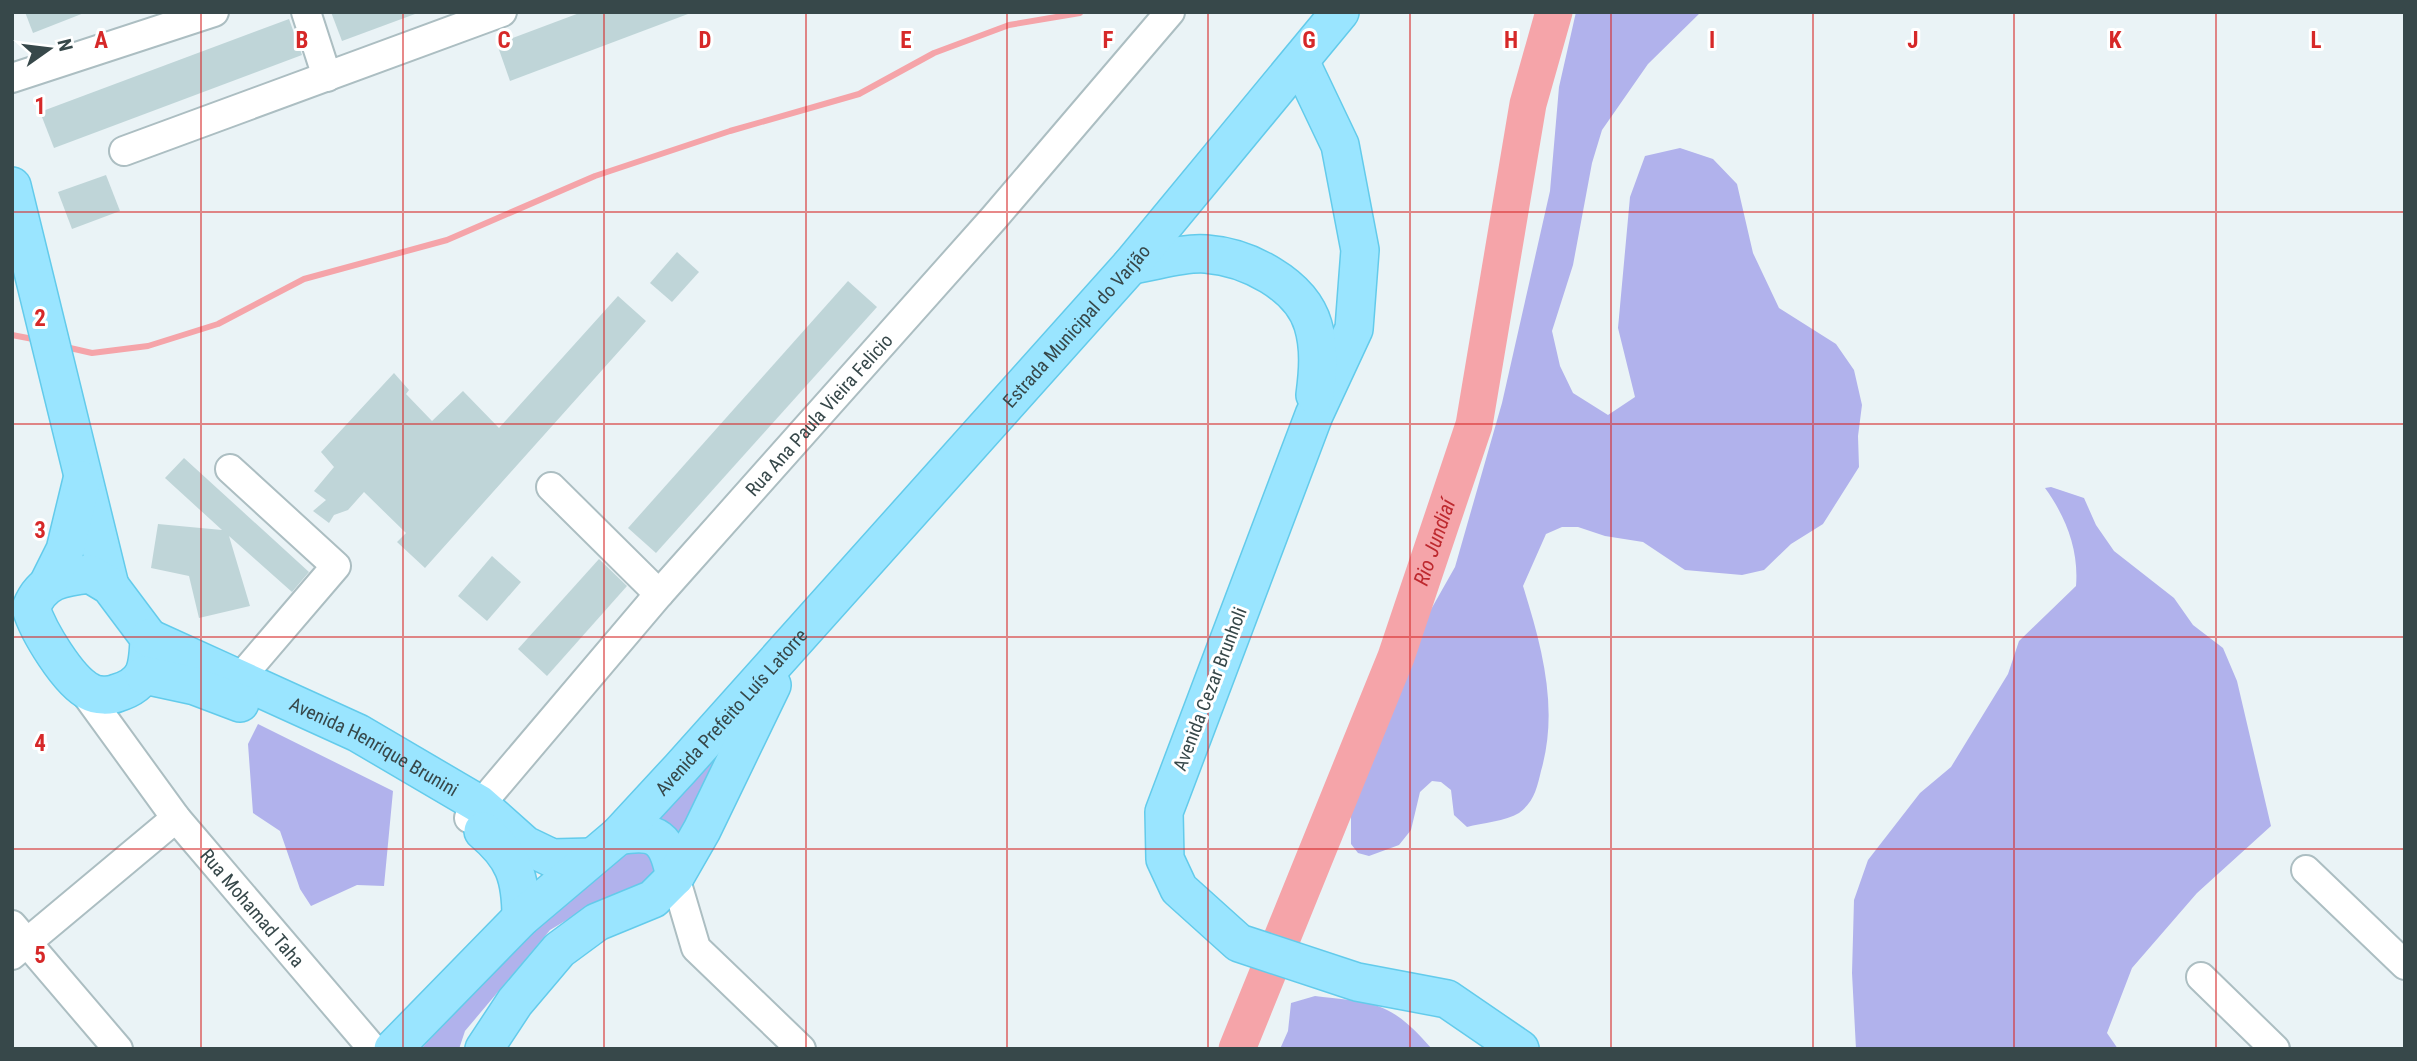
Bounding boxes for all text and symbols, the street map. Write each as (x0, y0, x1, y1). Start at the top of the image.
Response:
north arrow (14, 14, 84, 84)
text: A (94, 27, 108, 54)
text: B (296, 27, 308, 54)
text: C (497, 27, 511, 54)
text: D (699, 27, 712, 54)
text: E (900, 27, 912, 54)
text: F (1103, 27, 1114, 54)
text: G (1302, 27, 1316, 54)
text: H (1504, 27, 1518, 54)
text: I (1709, 27, 1715, 54)
text: J (1907, 27, 1919, 54)
text: K (2109, 27, 2122, 54)
text: L (2310, 27, 2322, 54)
text: N (52, 37, 78, 53)
text: 1 (34, 93, 46, 120)
street label: Estrada Municipal do Varjão (998, 240, 1155, 412)
text: 2 (34, 305, 46, 332)
street label: Rua Ana Paula Vieira Felicio (741, 329, 897, 500)
water label: Rio Jundiaí (1409, 493, 1461, 589)
text: 3 (34, 517, 46, 544)
street label: Avenida Cezar Brunholi (1168, 604, 1252, 774)
street label: Avenida Prefeito Luís Latorre (650, 624, 812, 800)
street label: Avenida Henrique Brunini (286, 692, 463, 801)
text: 4 (34, 730, 46, 757)
street label: Rua Mohamad Taha (196, 844, 309, 972)
text: 5 (34, 942, 46, 969)

